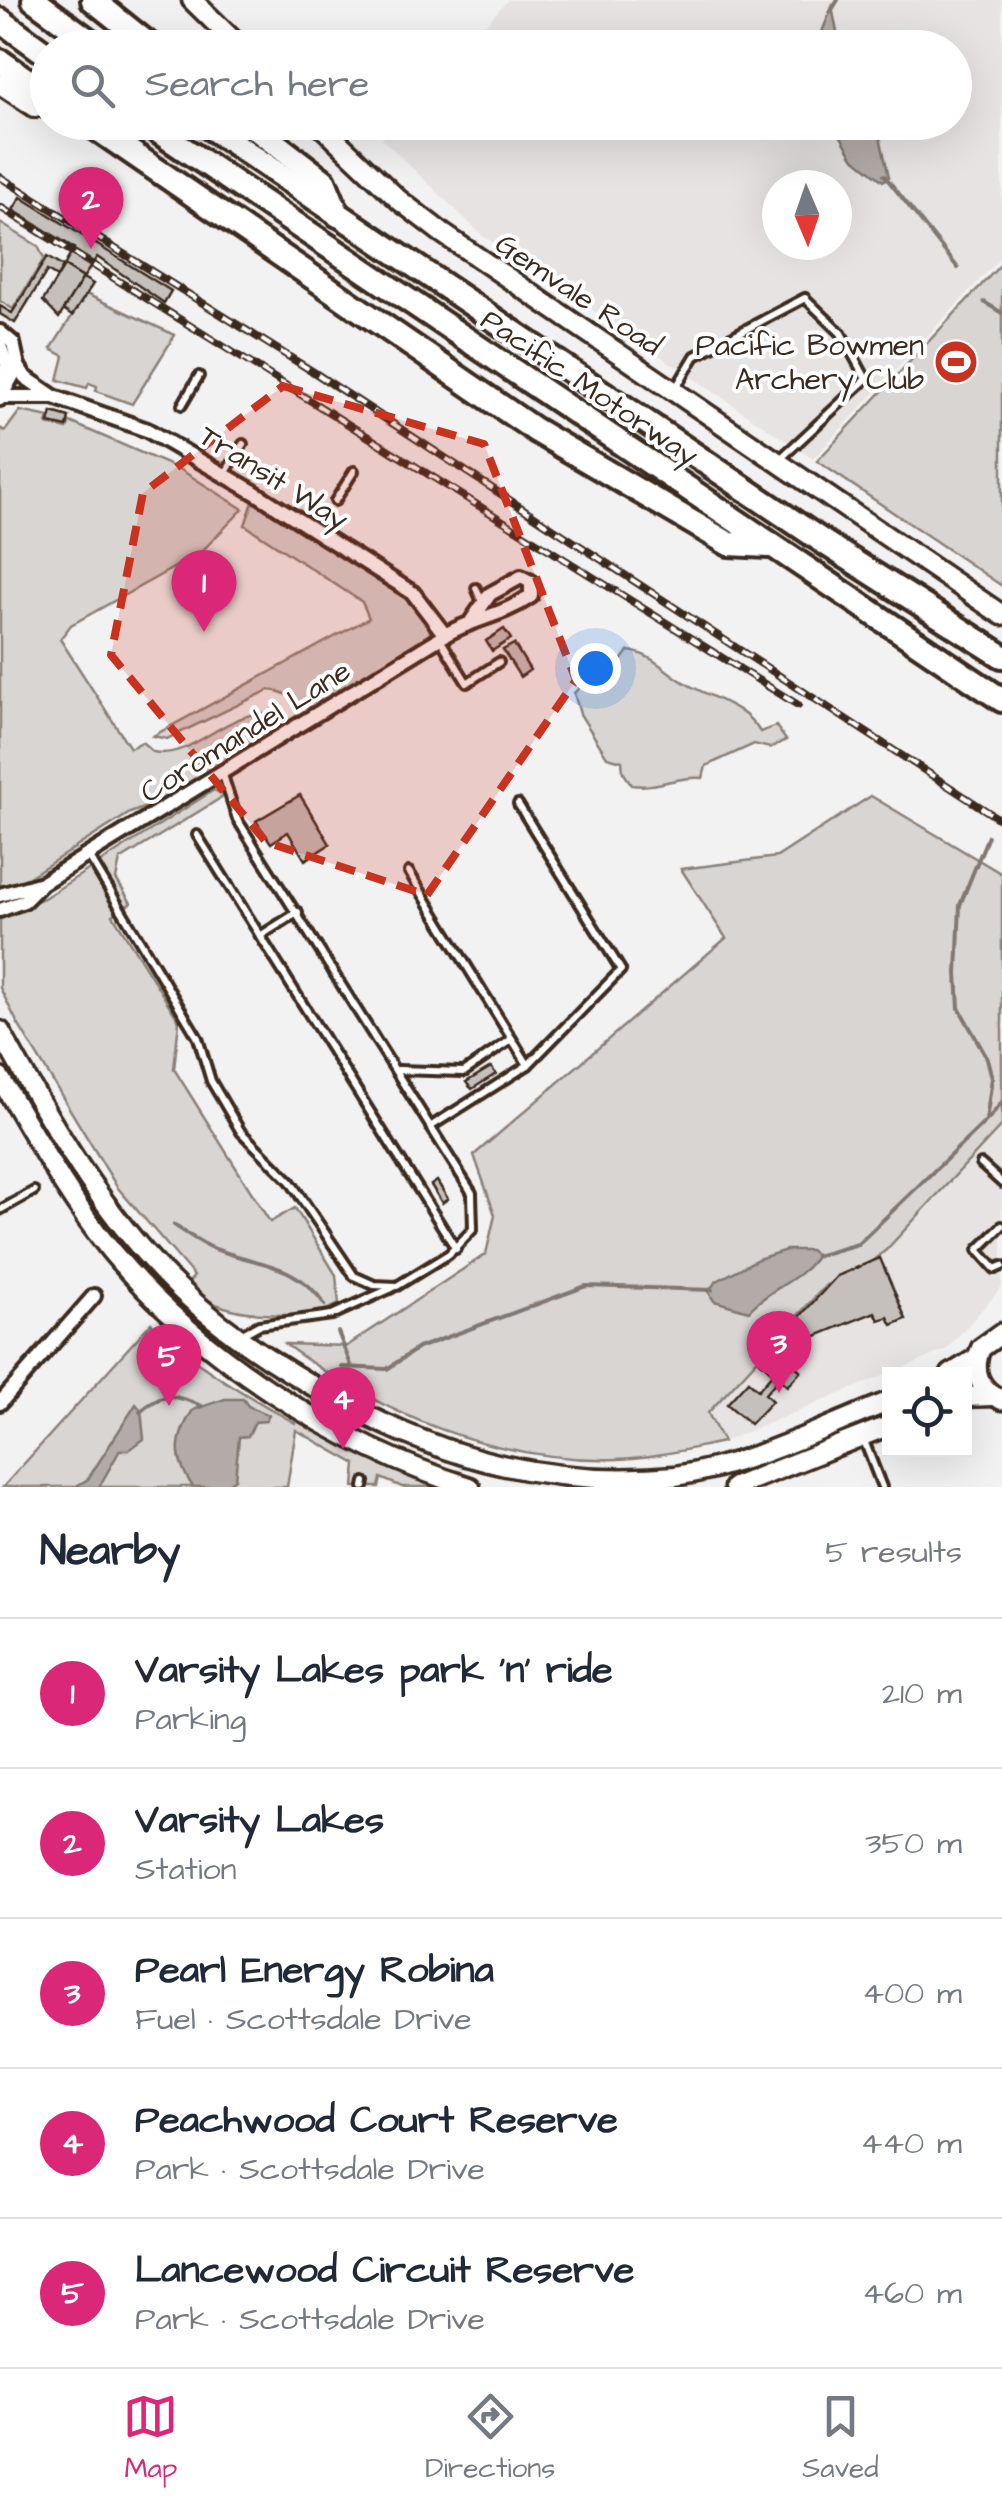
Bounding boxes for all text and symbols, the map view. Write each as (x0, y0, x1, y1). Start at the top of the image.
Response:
search box (30, 30, 972, 140)
icon: search (65, 58, 120, 113)
text: Search here (145, 59, 369, 111)
pin: 2 (58, 166, 124, 249)
north arrow (762, 170, 852, 260)
street label: Gemvale Road (487, 223, 670, 366)
street label: Pacific Motorway (472, 299, 707, 477)
place label: Pacific Bowmen Archery Club (696, 325, 924, 402)
sports icon: Pacific Bowmen Archery Club (933, 339, 979, 385)
street label: Transit Way (190, 415, 356, 541)
pin: 1 (172, 550, 236, 632)
your location (570, 643, 621, 694)
street label: Coromandel Lane (132, 650, 359, 813)
pin: 3 (746, 1310, 812, 1393)
pin: 5 (136, 1324, 202, 1406)
pin: 4 (310, 1366, 376, 1449)
map controls (882, 1367, 972, 1457)
button: locate (882, 1367, 972, 1457)
text: Nearby (40, 1523, 180, 1581)
text: 5 results (825, 1530, 962, 1575)
text: Varsity Lakes park 'n' ride (135, 1645, 613, 1697)
text: 1 (70, 1671, 75, 1716)
text: 210 m (882, 1671, 962, 1716)
text: Parking (135, 1697, 246, 1742)
text: Varsity Lakes (135, 1795, 384, 1847)
text: 2 (63, 1821, 82, 1866)
text: 350 m (865, 1821, 962, 1866)
text: Station (135, 1847, 237, 1892)
text: Pearl Energy Robina (135, 1945, 494, 1997)
text: 3 (64, 1971, 81, 2016)
text: 400 m (862, 1971, 962, 2016)
text: Fuel · Scottsdale Drive (135, 1997, 472, 2042)
text: Peachwood Court Reserve (135, 2095, 618, 2147)
text: 4 (62, 2121, 83, 2166)
text: 440 m (861, 2121, 962, 2166)
text: Park · Scottsdale Drive (135, 2147, 485, 2192)
text: Lancewood Circuit Reserve (135, 2245, 634, 2297)
text: 5 (61, 2271, 84, 2316)
text: 460 m (862, 2271, 962, 2316)
text: Park · Scottsdale Drive (135, 2297, 485, 2342)
tab: Map (123, 2389, 178, 2488)
tab: Directions (425, 2389, 555, 2488)
tab: Saved (802, 2389, 879, 2488)

